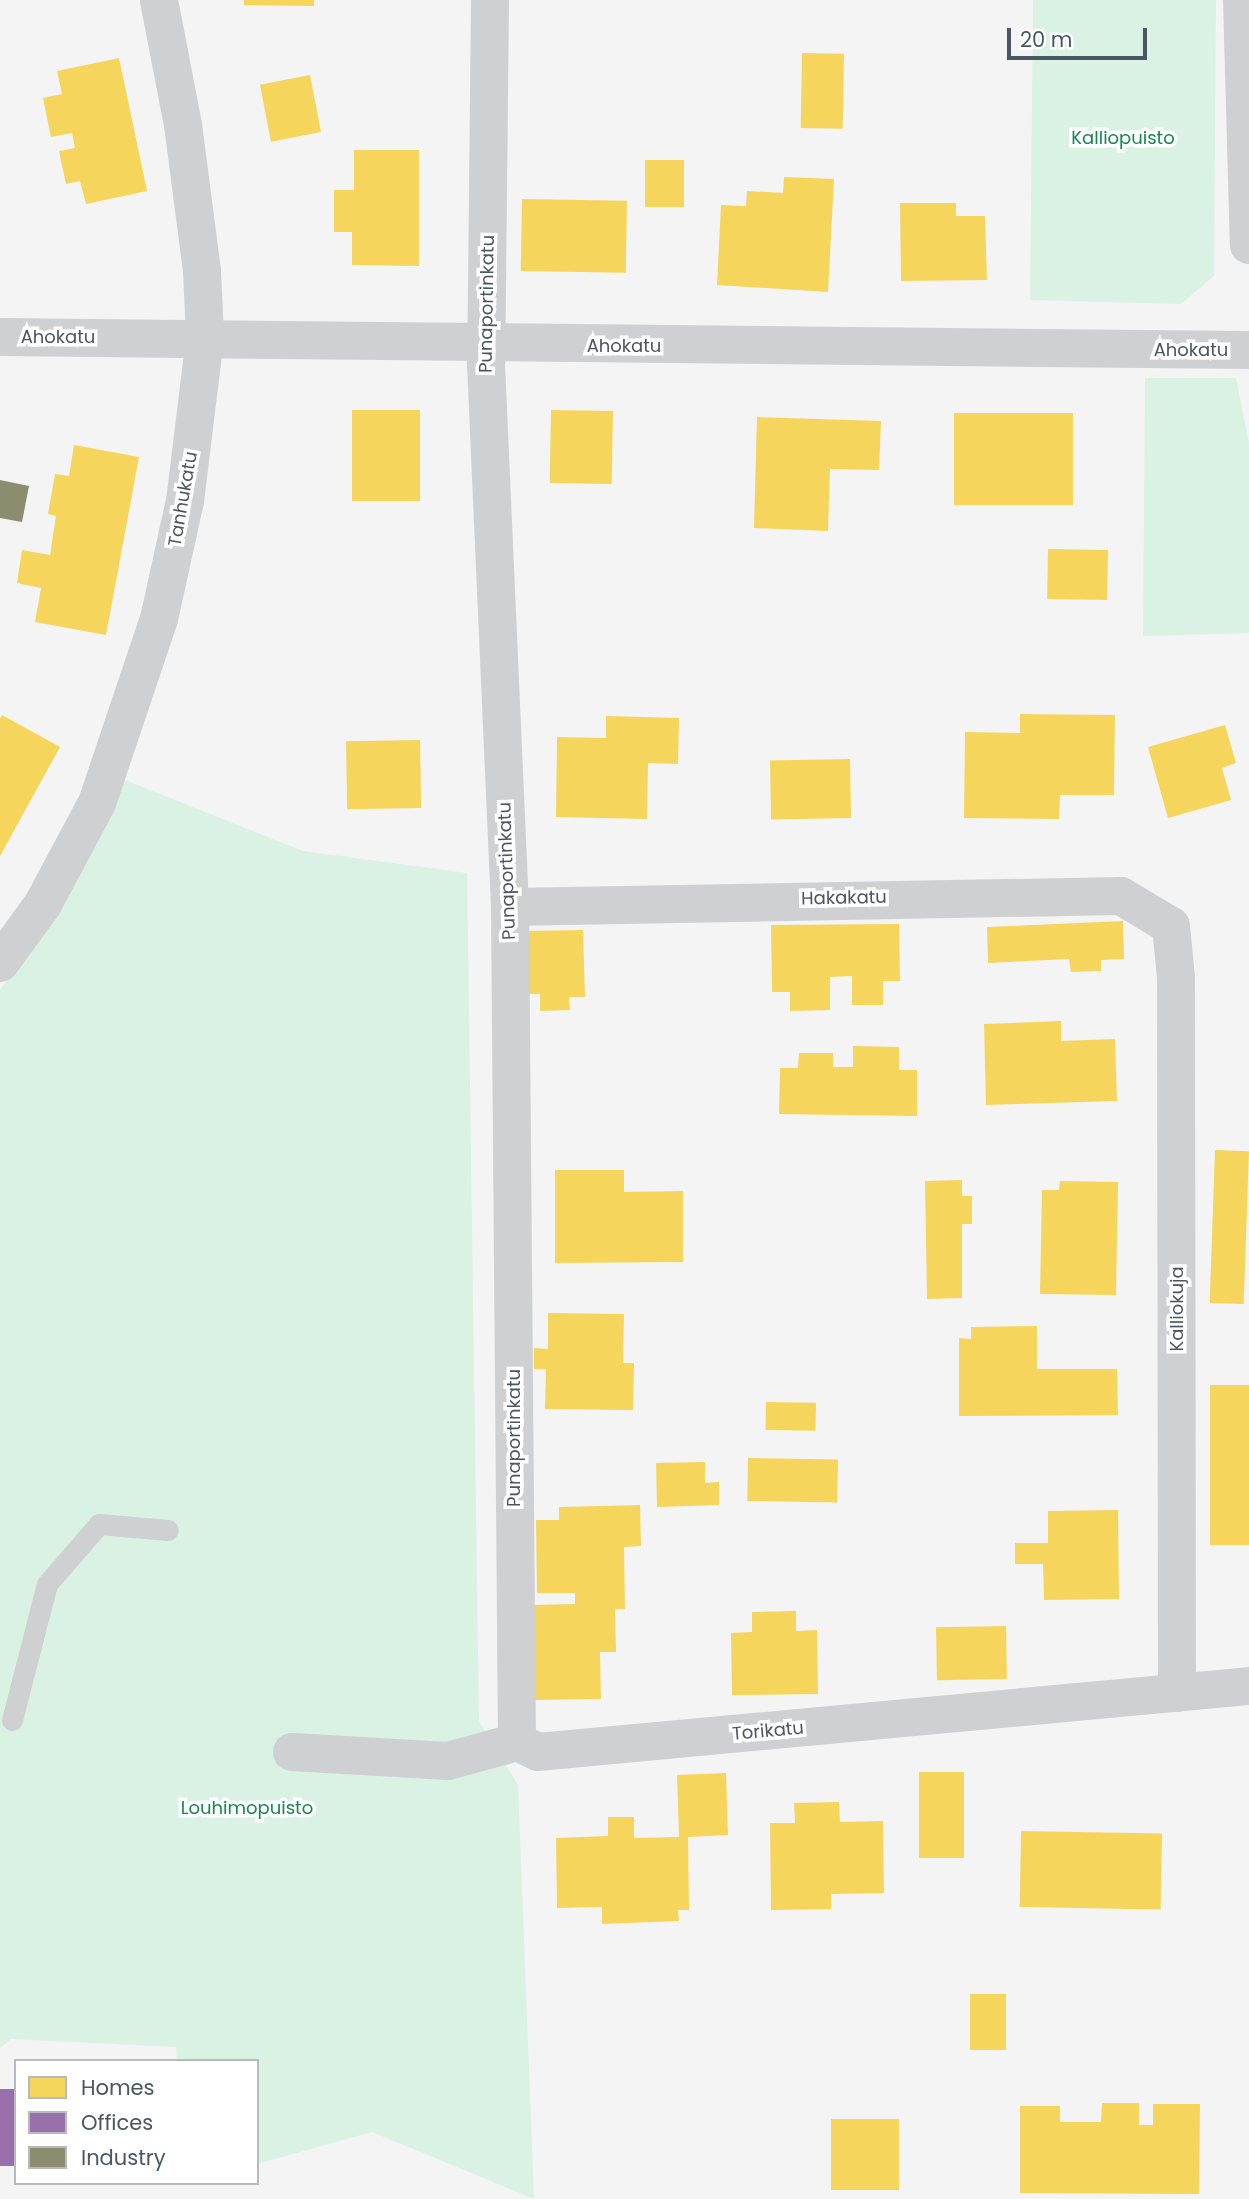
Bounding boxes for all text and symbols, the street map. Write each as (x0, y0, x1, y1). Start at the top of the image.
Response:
scale bar (1011, 14, 1151, 58)
text: 20 m (1020, 25, 1073, 54)
park label: Kalliopuisto (1071, 127, 1175, 149)
street label: Punaportinkatu (475, 235, 499, 373)
street label: Ahokatu (21, 326, 95, 348)
street label: Ahokatu (587, 335, 661, 357)
street label: Ahokatu (1154, 339, 1228, 361)
street label: Tanhukatu (164, 450, 202, 548)
street label: Punaportinkatu (494, 802, 520, 940)
street label: Hakakatu (801, 886, 887, 910)
street label: Kalliokuja (1166, 1266, 1188, 1352)
street label: Punaportinkatu (503, 1369, 525, 1507)
street label: Torikatu (731, 1717, 805, 1745)
park label: Louhimopuisto (181, 1797, 313, 1819)
legend (14, 2059, 259, 2185)
text: Homes (81, 2073, 155, 2102)
text: Offices (81, 2108, 153, 2137)
text: Industry (81, 2143, 166, 2172)

